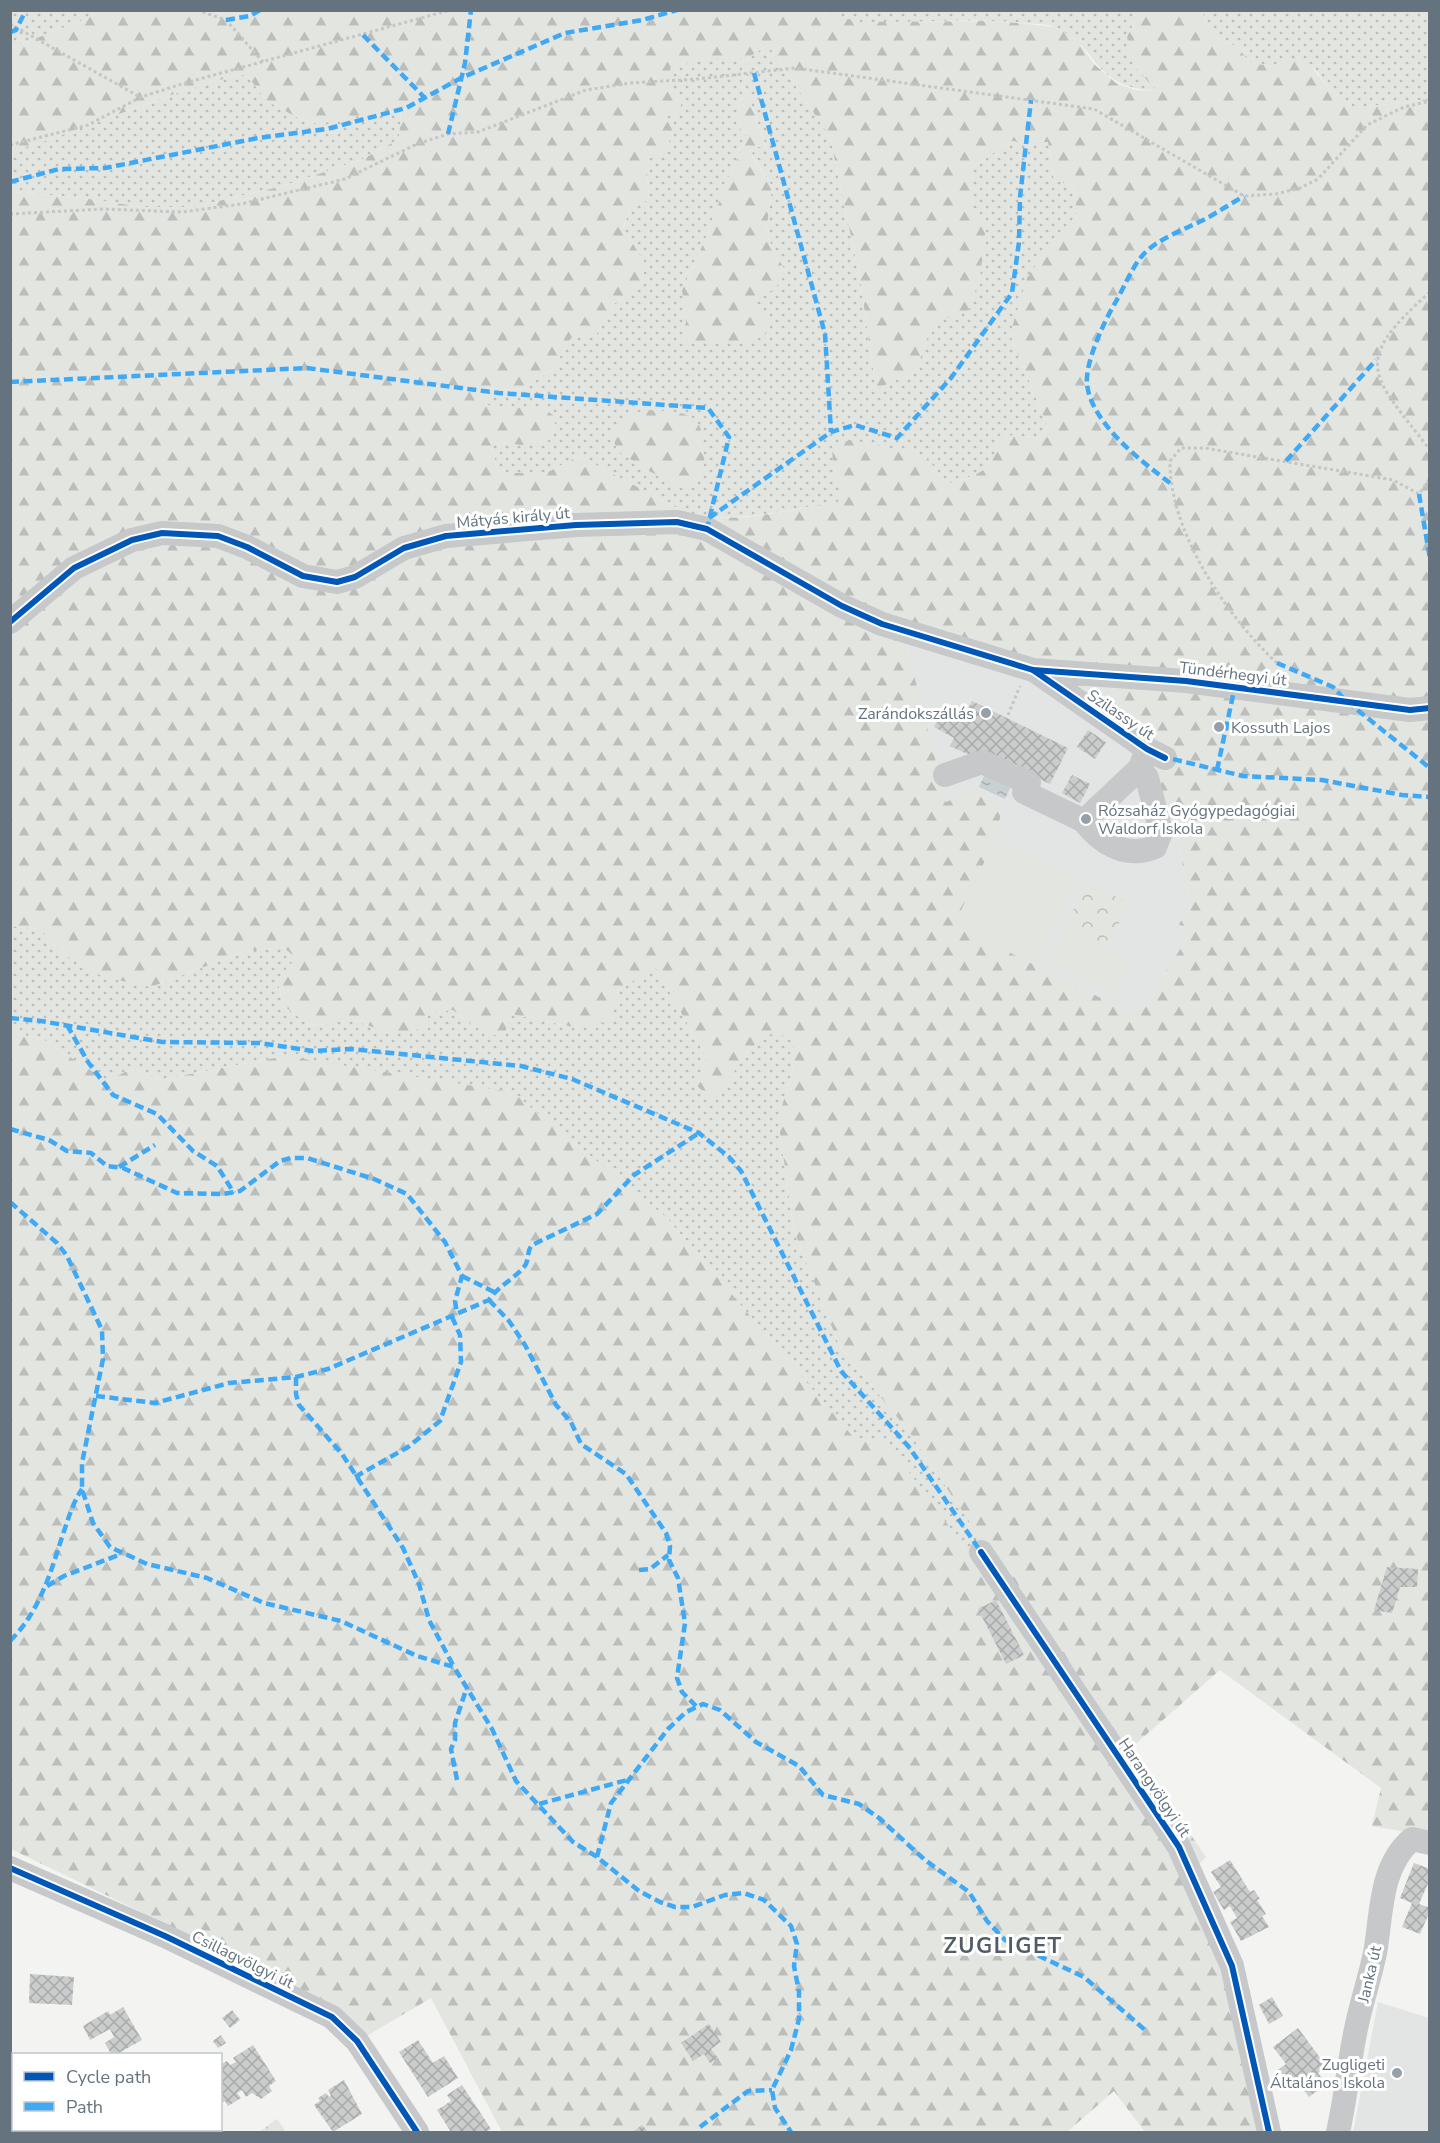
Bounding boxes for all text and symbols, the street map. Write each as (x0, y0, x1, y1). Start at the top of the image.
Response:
street label: Mátyás király út (456, 502, 571, 534)
street label: Tündérhegyi út (1178, 657, 1288, 692)
street label: Szilassy út (1083, 684, 1159, 746)
place label: Zarándokszállás (858, 703, 974, 725)
marker: Zarándokszállás (979, 706, 993, 720)
place label: Kossuth Lajos (1231, 717, 1330, 739)
marker: Kossuth Lajos (1212, 720, 1226, 734)
place label: Rózsaház Gyógypedagógiai Waldorf Iskola (1098, 800, 1295, 840)
marker: Rózsaház Gyógypedagógiai Waldorf Iskola (1079, 812, 1093, 826)
street label: Harangvölgyi út (1113, 1734, 1196, 1842)
street label: Csillagvölgyi út (188, 1926, 298, 1994)
district label: ZUGLIGET (943, 1931, 1063, 1961)
street label: Janka út (1353, 1943, 1387, 2006)
legend (12, 2053, 222, 2131)
place label: Zugligeti Általános Iskola (1270, 2054, 1385, 2094)
text: Cycle path (66, 2065, 151, 2089)
marker: Zugligeti Általános Iskola (1390, 2066, 1404, 2080)
text: Path (66, 2095, 103, 2119)

